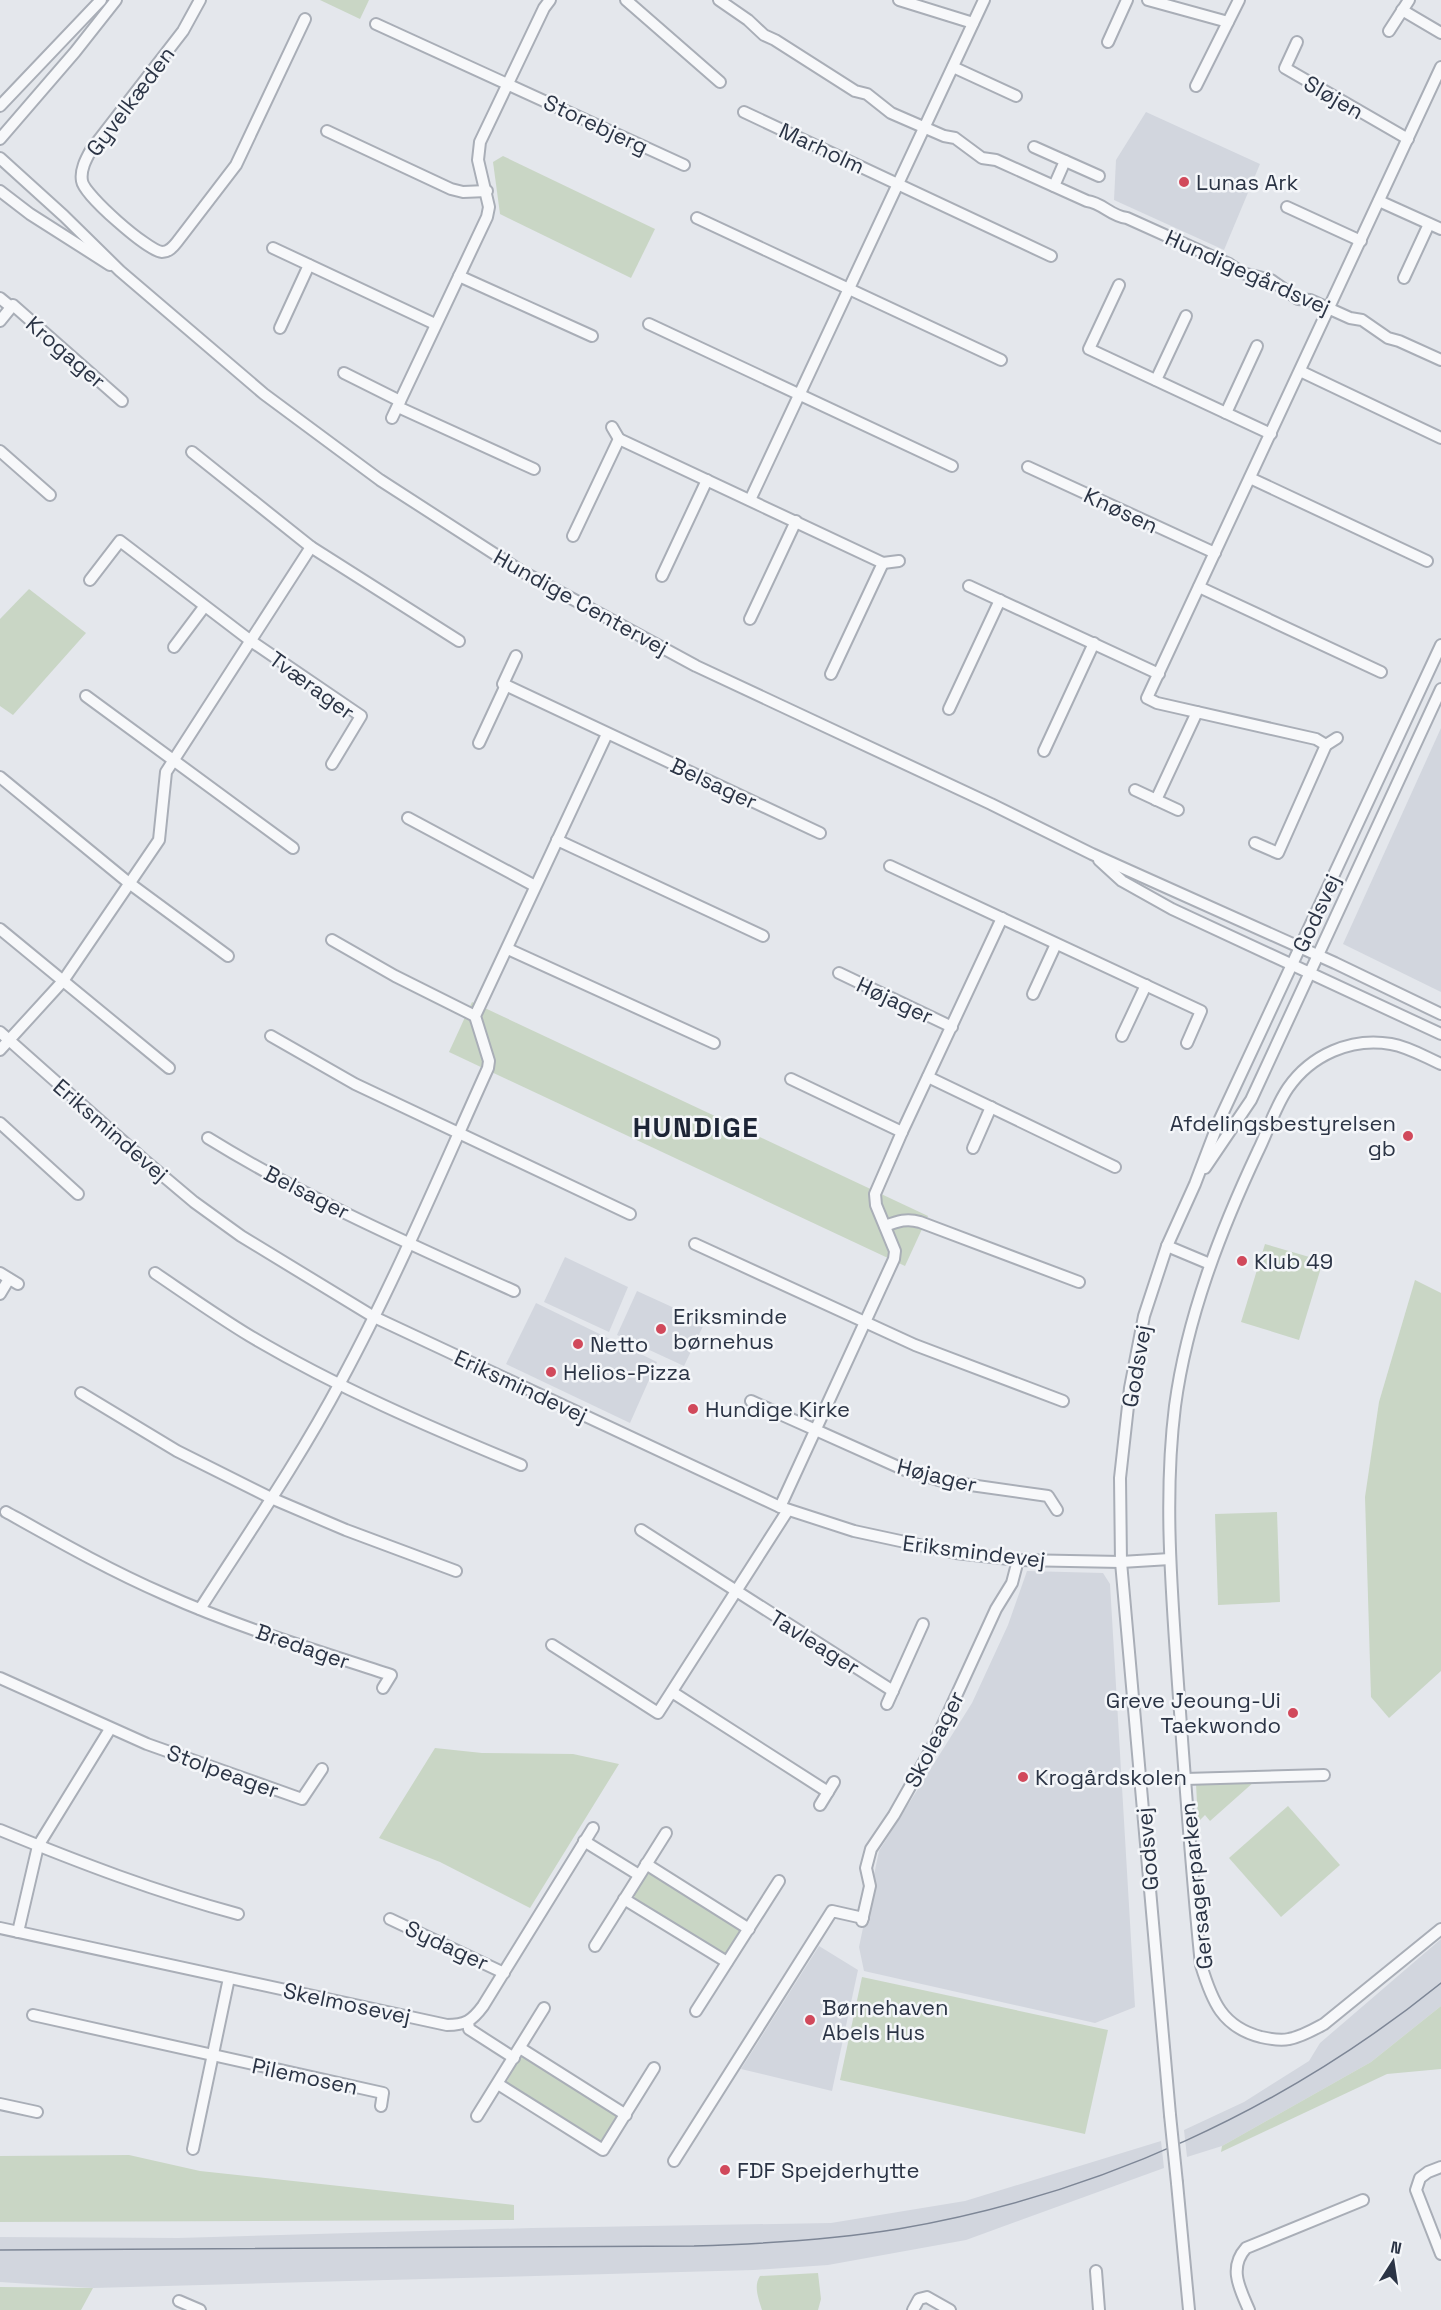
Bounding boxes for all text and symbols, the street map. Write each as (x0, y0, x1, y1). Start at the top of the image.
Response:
street label: Gyvelkæden (80, 40, 180, 162)
street label: Sløjen (1299, 69, 1369, 125)
street label: Storebjerg (539, 88, 653, 160)
street label: Marholm (775, 116, 869, 180)
place label: Lunas Ark (1196, 168, 1299, 196)
marker: Lunas Ark (1177, 175, 1191, 189)
street label: Hundigegårdsvej (1161, 223, 1335, 321)
street label: Krogager (20, 310, 112, 394)
street label: Knøsen (1079, 481, 1163, 539)
street label: Hundige Centervej (489, 542, 673, 662)
street label: Tværager (264, 645, 360, 725)
street label: Belsager (666, 751, 762, 815)
street label: Godsvej (1286, 869, 1346, 957)
street label: Højager (852, 970, 938, 1030)
street label: Eriksmindevej (48, 1072, 174, 1188)
district label: HUNDIGE (633, 1109, 759, 1145)
place label: Afdelingsbestyrelsen gb (1170, 1109, 1396, 1162)
marker: Afdelingsbestyrelsen gb (1401, 1129, 1415, 1143)
street label: Belsager (260, 1159, 354, 1225)
place label: Klub 49 (1254, 1247, 1333, 1275)
marker: Klub 49 (1235, 1254, 1249, 1268)
place label: Eriksminde børnehus (673, 1302, 787, 1355)
marker: Eriksminde børnehus (654, 1322, 668, 1336)
street label: Godsvej (1115, 1323, 1157, 1409)
place label: Netto (590, 1330, 648, 1358)
marker: Netto (571, 1337, 585, 1351)
street label: Eriksmindevej (450, 1343, 592, 1429)
place label: Helios-Pizza (563, 1358, 691, 1386)
marker: Helios-Pizza (544, 1365, 558, 1379)
place label: Hundige Kirke (705, 1395, 850, 1423)
marker: Hundige Kirke (686, 1402, 700, 1416)
street label: Højager (894, 1452, 980, 1498)
street label: Eriksmindevej (901, 1528, 1047, 1574)
street label: Tavleager (765, 1603, 865, 1681)
street label: Bredager (252, 1617, 354, 1675)
street label: Skoleager (898, 1686, 970, 1792)
place label: Greve Jeoung-Ui Taekwondo (1106, 1686, 1281, 1739)
marker: Greve Jeoung-Ui Taekwondo (1286, 1706, 1300, 1720)
street label: Stolpeager (163, 1738, 283, 1804)
place label: Krogårdskolen (1035, 1763, 1187, 1791)
marker: Krogårdskolen (1016, 1770, 1030, 1784)
street label: Gersagerparken (1173, 1801, 1219, 1971)
street label: Godsvej (1129, 1806, 1165, 1892)
street label: Sydager (401, 1914, 493, 1976)
street label: Skelmosevej (281, 1976, 413, 2030)
place label: Børnehaven Abels Hus (822, 1993, 948, 2046)
marker: Børnehaven Abels Hus (803, 2013, 817, 2027)
street label: Pilemosen (249, 2051, 361, 2101)
place label: FDF Spejderhytte (737, 2156, 920, 2184)
marker: FDF Spejderhytte (718, 2163, 732, 2177)
north arrow (1363, 2232, 1423, 2292)
text: N (1389, 2236, 1403, 2259)

